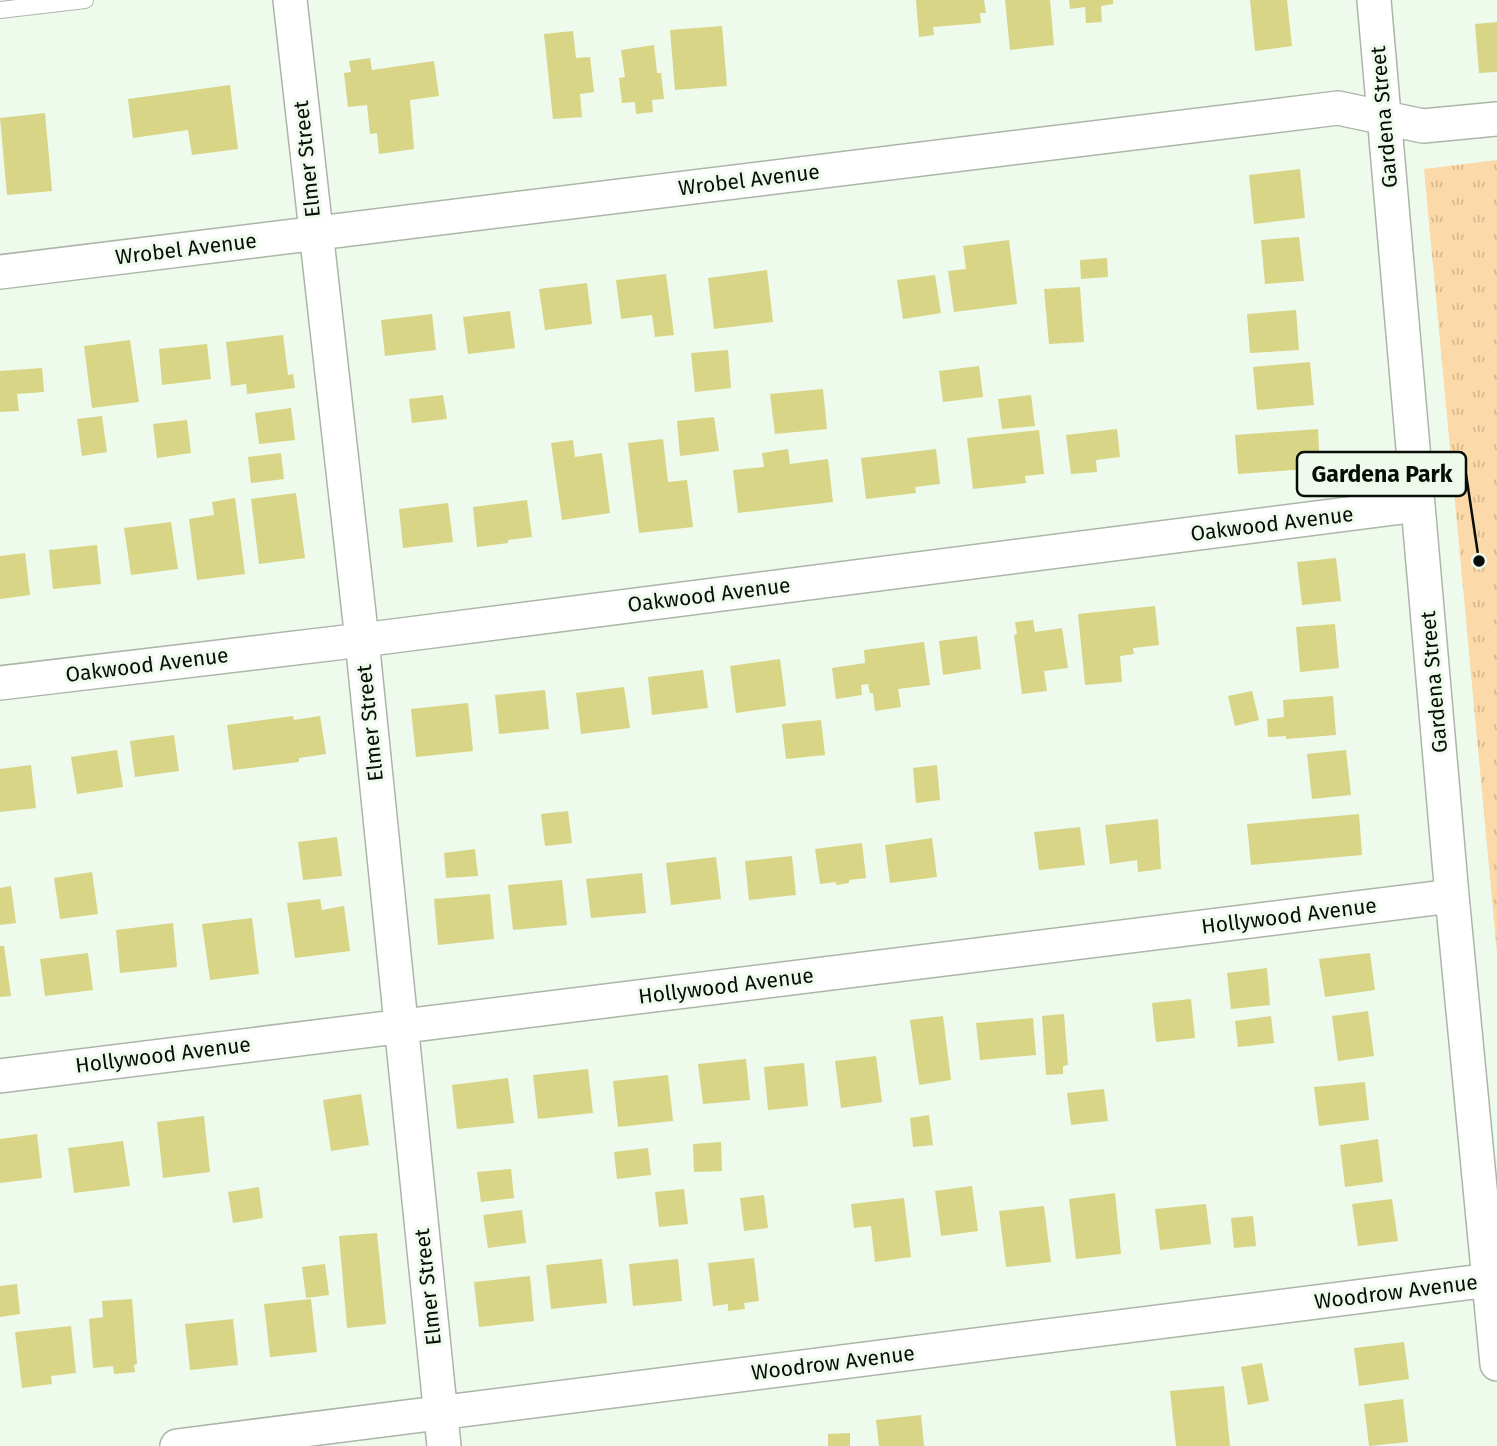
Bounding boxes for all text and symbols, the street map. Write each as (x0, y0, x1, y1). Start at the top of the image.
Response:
street label: Gardena Street (1365, 45, 1403, 189)
street label: Elmer Street (288, 99, 326, 219)
street label: Wrobel Avenue (677, 158, 821, 202)
street label: Wrobel Avenue (114, 227, 258, 271)
callout: Gardena Park (1297, 452, 1466, 496)
text: Gardena Park (1312, 460, 1453, 488)
street label: Oakwood Avenue (1189, 501, 1355, 547)
street label: Oakwood Avenue (626, 572, 792, 618)
street label: Gardena Street (1415, 610, 1453, 754)
street label: Oakwood Avenue (64, 642, 230, 688)
street label: Elmer Street (351, 663, 389, 783)
street label: Hollywood Avenue (1200, 892, 1378, 940)
street label: Hollywood Avenue (637, 962, 815, 1010)
street label: Hollywood Avenue (74, 1031, 252, 1079)
street label: Elmer Street (409, 1227, 447, 1347)
street label: Woodrow Avenue (1313, 1269, 1479, 1315)
street label: Woodrow Avenue (750, 1340, 916, 1386)

